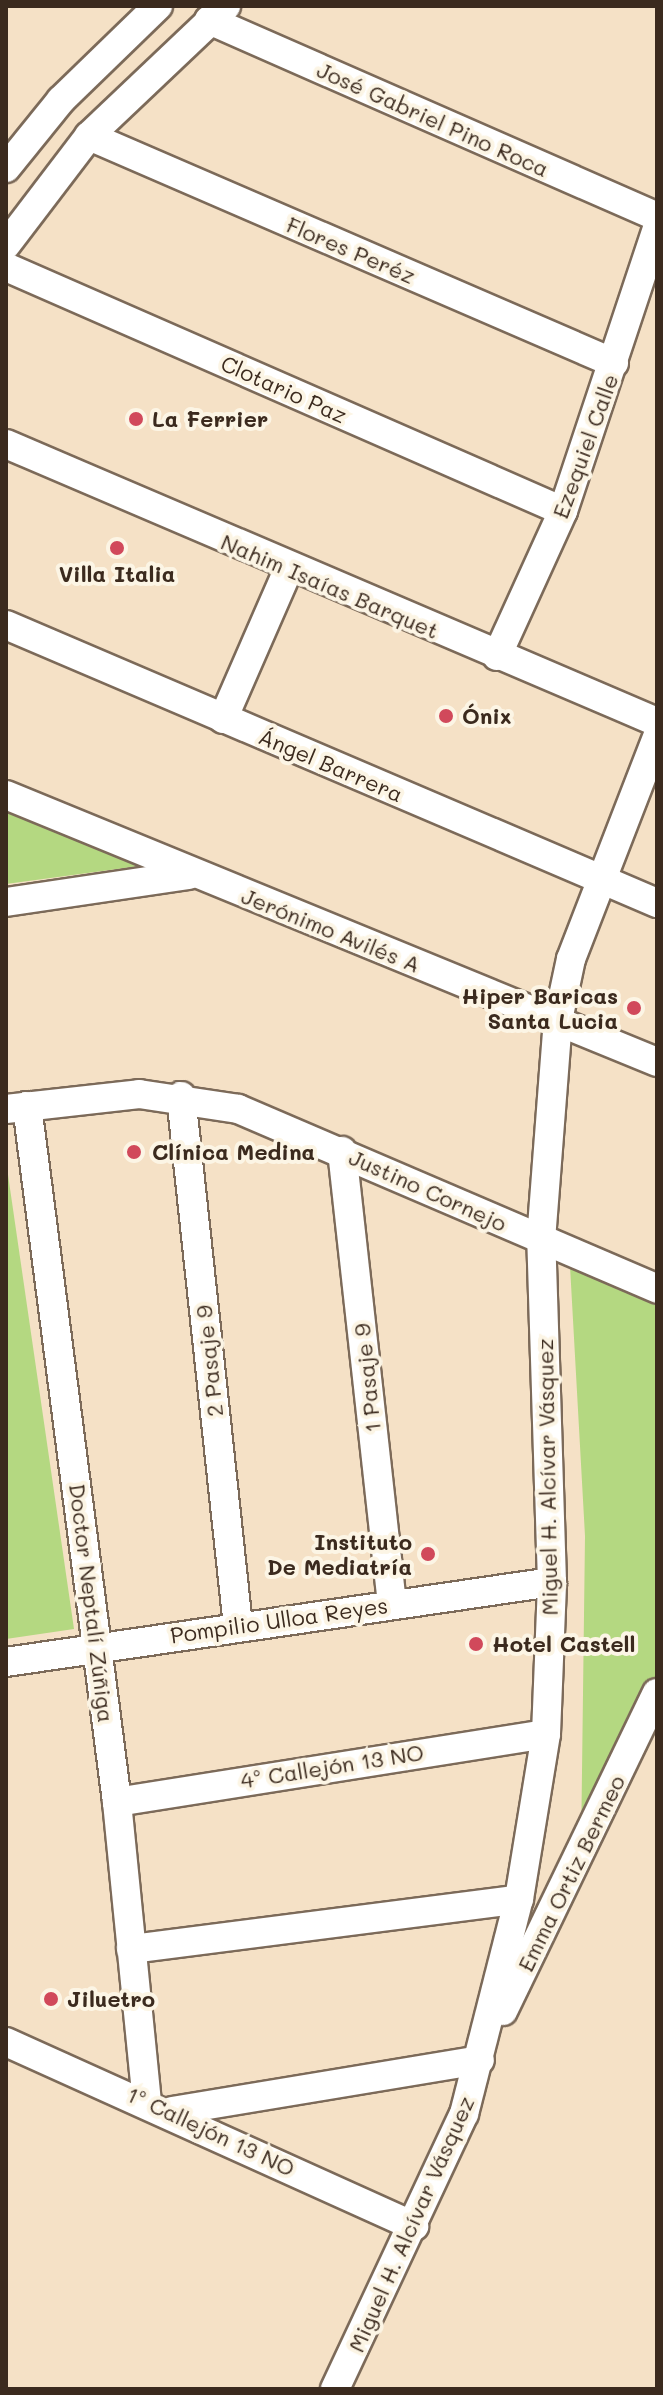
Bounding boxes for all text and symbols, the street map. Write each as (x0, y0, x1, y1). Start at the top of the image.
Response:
street label: José Gabriel Pino Roca (313, 56, 553, 182)
street label: Flores Peréz (283, 211, 419, 289)
street label: Clotario Paz (217, 350, 351, 428)
street label: Ezequiel Calle (547, 370, 623, 522)
place label: La Ferrier (152, 406, 268, 432)
marker: La Ferrier (127, 410, 145, 428)
street label: Nahim Isaías Barquet (217, 528, 443, 644)
marker: Villa Italia (108, 539, 126, 557)
place label: Villa Italia (59, 561, 175, 587)
place label: Ónix (462, 703, 511, 729)
marker: Ónix (437, 707, 455, 725)
street label: Ángel Barrera (255, 723, 407, 807)
street label: Jerónimo Avilés A (238, 882, 424, 978)
place label: Hiper Baricas Santa Lucia (462, 982, 618, 1034)
marker: Hiper Baricas Santa Lucia (625, 999, 643, 1017)
place label: Clínica Medina (152, 1139, 315, 1165)
marker: Clínica Medina (123, 1141, 145, 1163)
street label: Justino Cornejo (345, 1143, 511, 1237)
street label: 2 Pasaje 9 (190, 1304, 228, 1418)
street label: 1 Pasaje 9 (348, 1322, 386, 1434)
street label: Miguel H. Alcívar Vásquez (531, 1338, 563, 1616)
street label: Doctor Neptalí Zúñiga (64, 1482, 120, 1724)
place label: Instituto De Mediatría (267, 1528, 412, 1580)
marker: Instituto De Mediatría (419, 1545, 437, 1563)
street label: Pompilio Ulloa Reyes (168, 1592, 390, 1648)
place label: Hotel Castell (492, 1631, 635, 1657)
marker: Hotel Castell (467, 1635, 485, 1653)
street label: 4º Callejón 13 NO (239, 1739, 425, 1793)
street label: Emma Ortiz Bermeo (512, 1771, 630, 1975)
place label: Jiluetro (67, 1986, 155, 2012)
marker: Jiluetro (42, 1990, 60, 2008)
street label: 1º Callejón 13 NO (123, 2081, 299, 2181)
street label: Miguel H. Alcívar Vásquez (343, 2092, 479, 2356)

